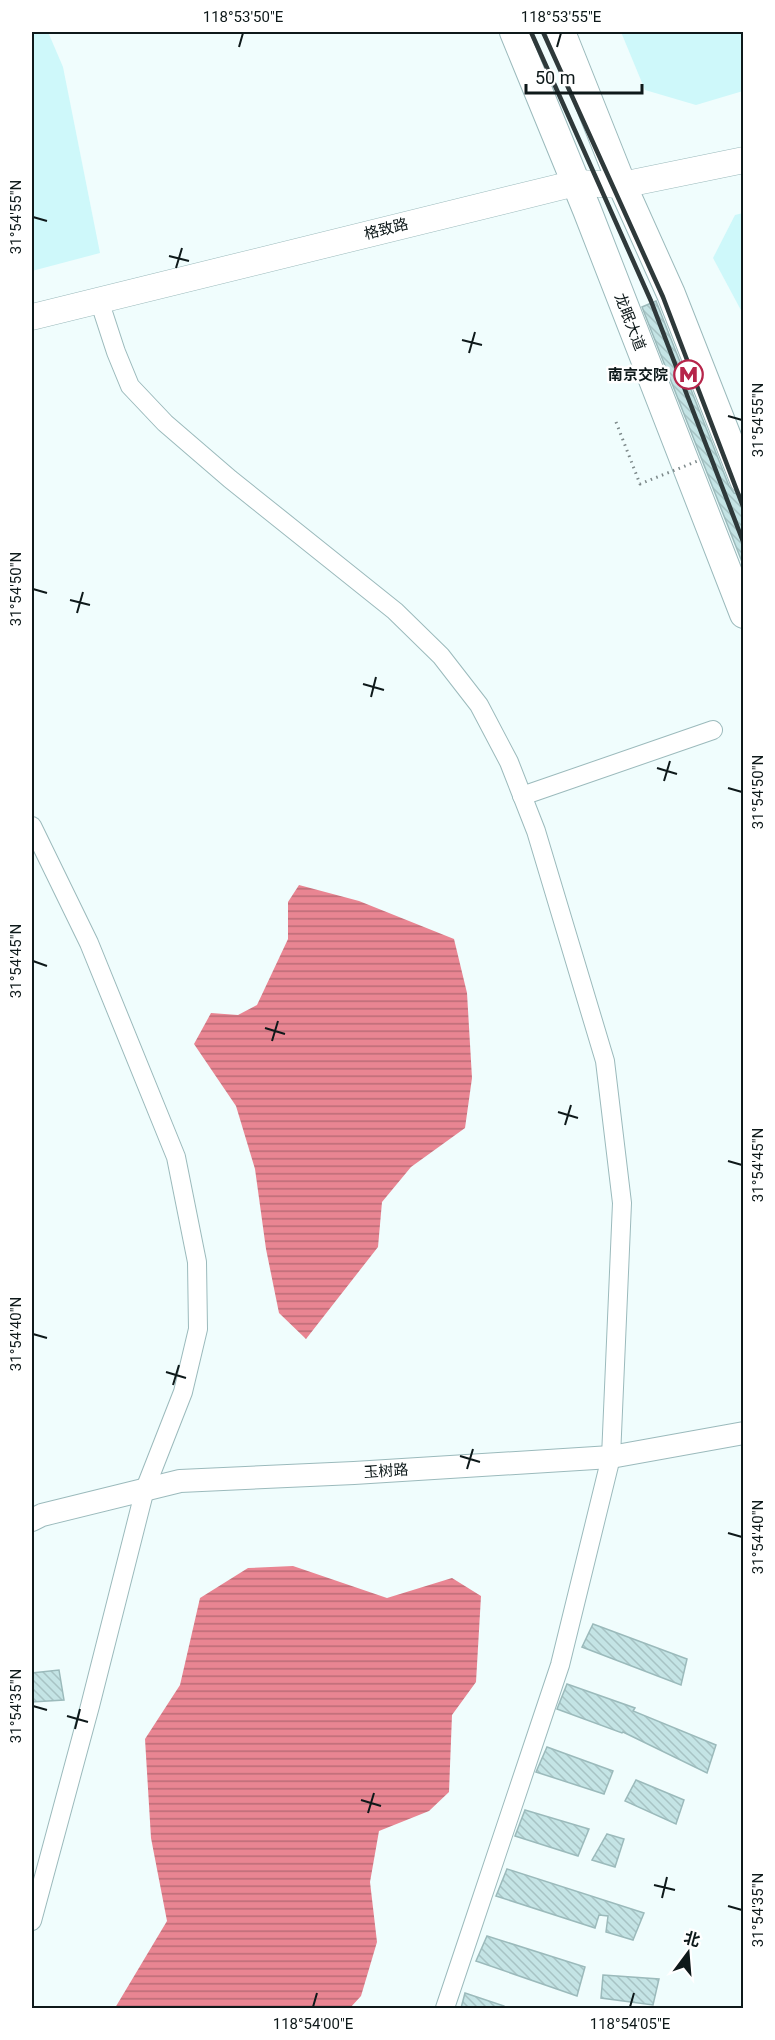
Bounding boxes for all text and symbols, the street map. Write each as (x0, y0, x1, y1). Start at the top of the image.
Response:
text: 118°53'50"E (203, 8, 284, 26)
text: 118°53'55"E (521, 8, 602, 26)
scale bar (526, 57, 642, 95)
text: 50 m (535, 67, 575, 88)
text: 31°54'55"N (7, 180, 25, 254)
street label: 格致路 (362, 215, 410, 243)
street label: 龙眠大道 (611, 291, 649, 353)
metro station icon: 南京交院 (673, 359, 705, 391)
place label: 南京交院 (608, 366, 668, 384)
text: 31°54'55"N (749, 383, 767, 457)
text: 31°54'50"N (7, 552, 25, 626)
text: 31°54'50"N (749, 755, 767, 829)
text: 31°54'45"N (7, 924, 25, 998)
text: 31°54'45"N (749, 1128, 767, 1202)
text: 31°54'40"N (7, 1297, 25, 1371)
street label: 玉树路 (363, 1460, 409, 1482)
text: 31°54'40"N (749, 1500, 767, 1574)
text: 31°54'35"N (7, 1669, 25, 1743)
text: 31°54'35"N (749, 1873, 767, 1947)
north arrow (658, 1923, 718, 1983)
text: 北 (682, 1928, 702, 1950)
text: 118°54'00"E (273, 2015, 354, 2033)
text: 118°54'05"E (590, 2015, 671, 2033)

